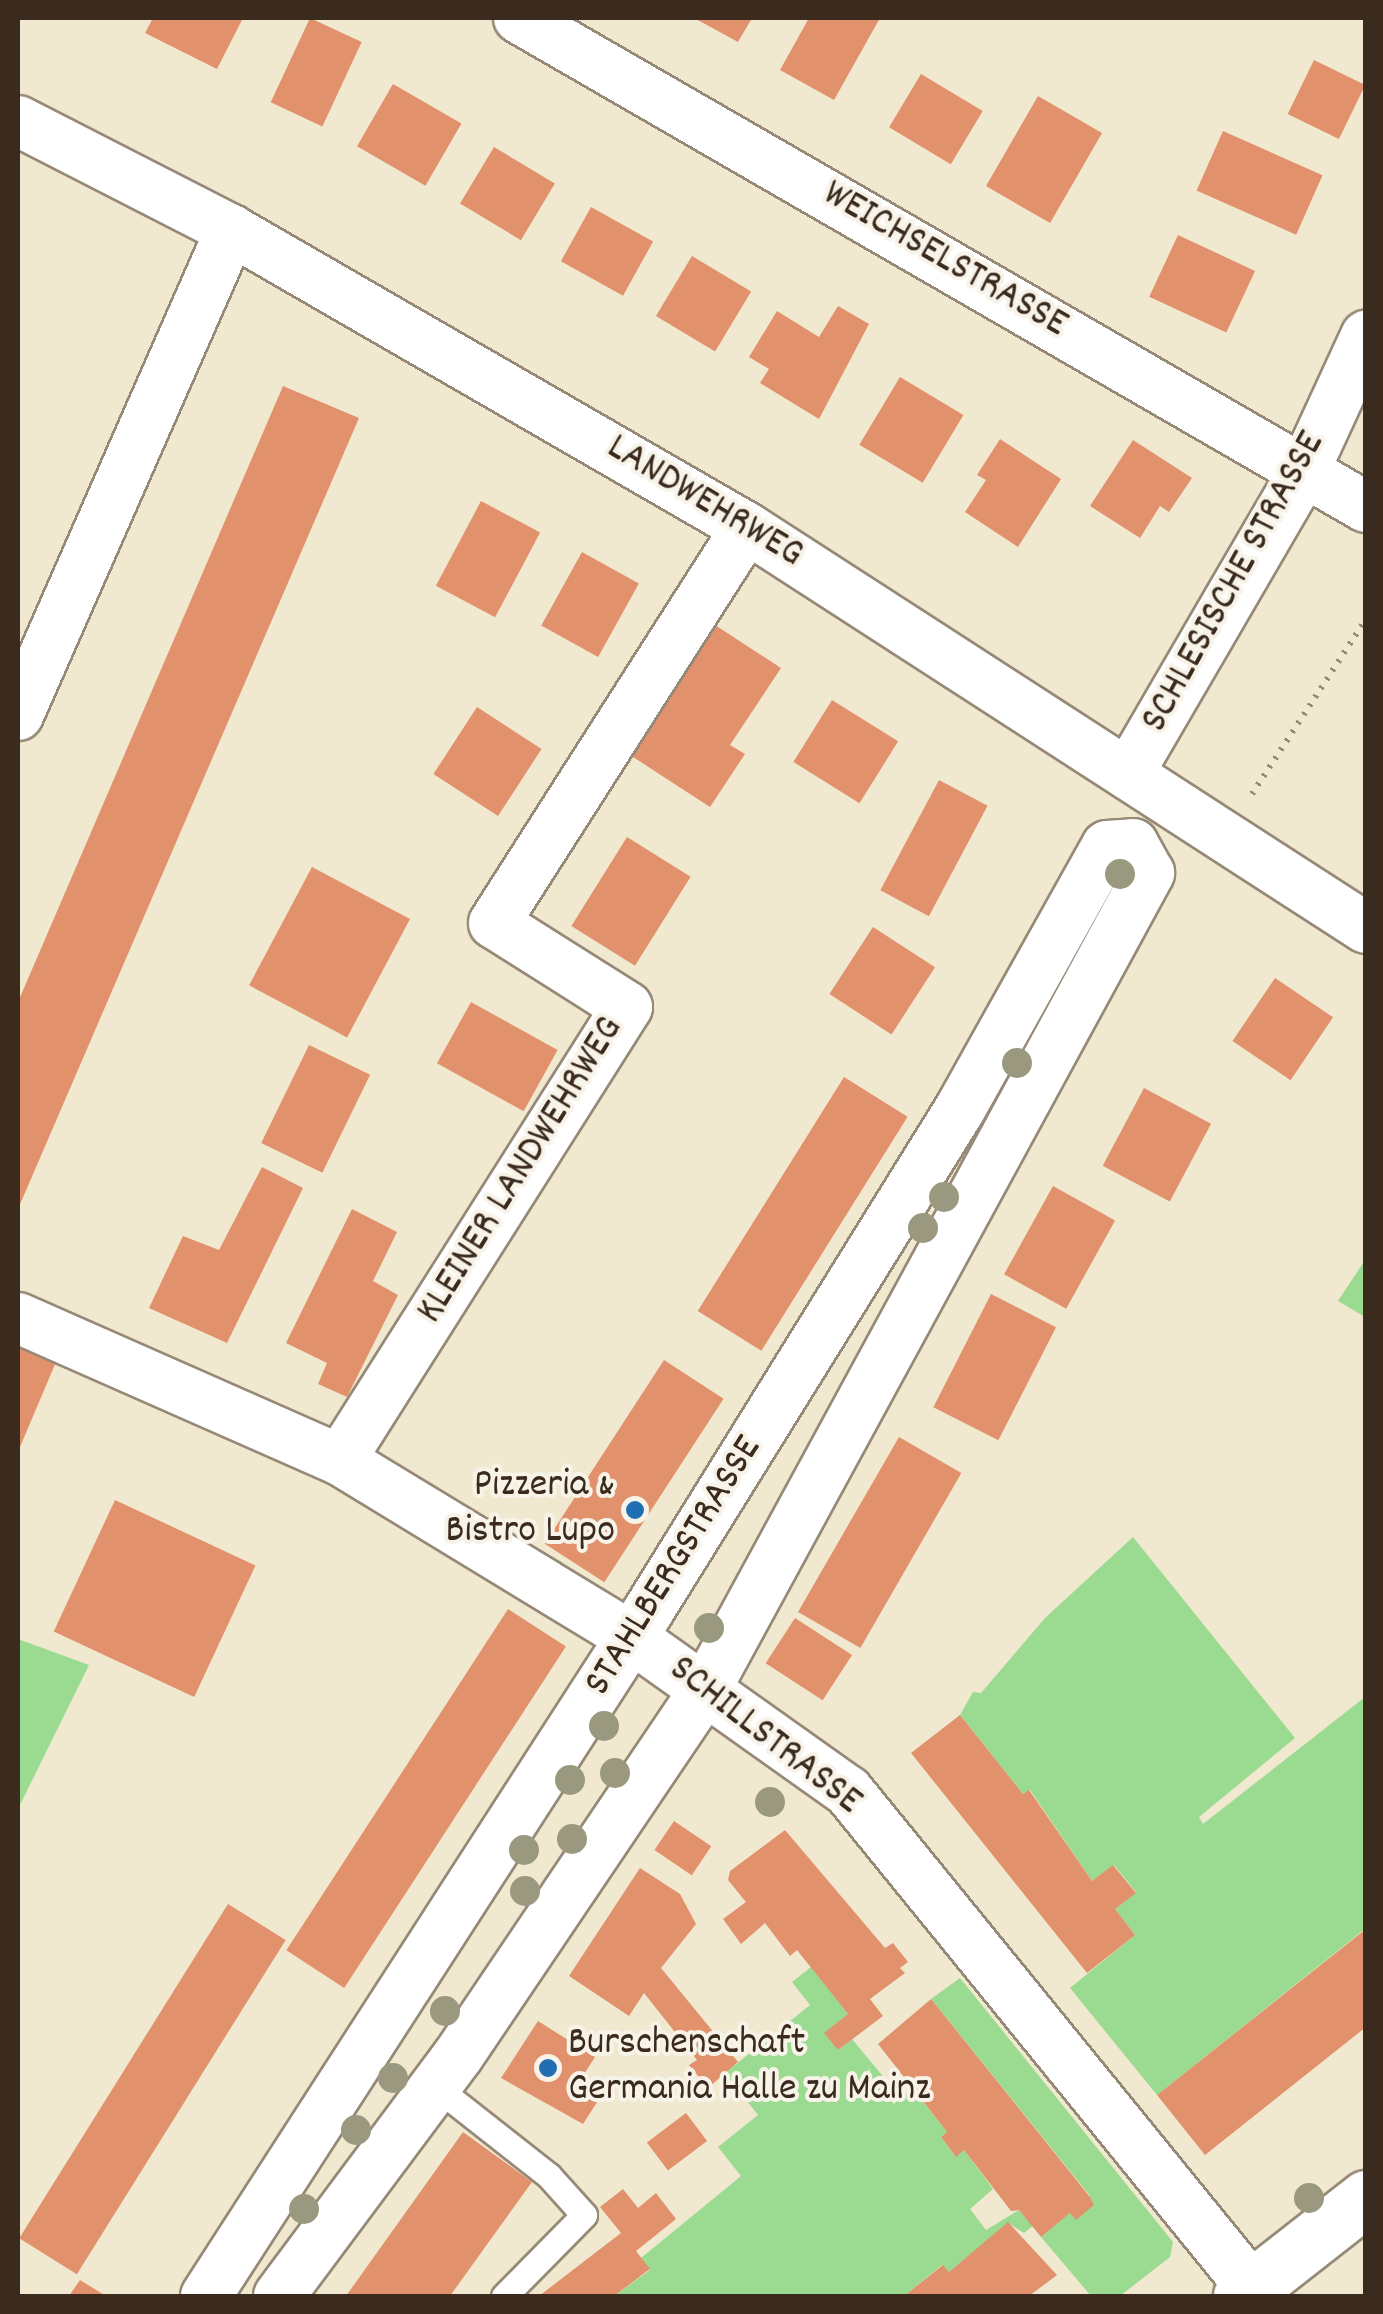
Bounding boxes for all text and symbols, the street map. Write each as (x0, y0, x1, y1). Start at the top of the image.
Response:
street label: WEICHSELSTRASSE (813, 172, 1075, 350)
street label: SCHLESISCHE STRASSE (1133, 424, 1337, 742)
street label: LANDWEHRWEG (597, 426, 811, 580)
street label: KLEINER LANDWEHRWEG (408, 1009, 636, 1333)
street label: STAHLBERGSTRASSE (576, 1428, 774, 1706)
place label: Pizzeria & Bistro Lupo (445, 1463, 615, 1557)
marker: Pizzeria & Bistro Lupo (624, 1499, 646, 1521)
street label: SCHILLSTRASSE (658, 1647, 870, 1827)
place label: Burschenschaft Germania Halle zu Mainz (568, 2021, 930, 2115)
marker: Burschenschaft Germania Halle zu Mainz (537, 2057, 559, 2079)

